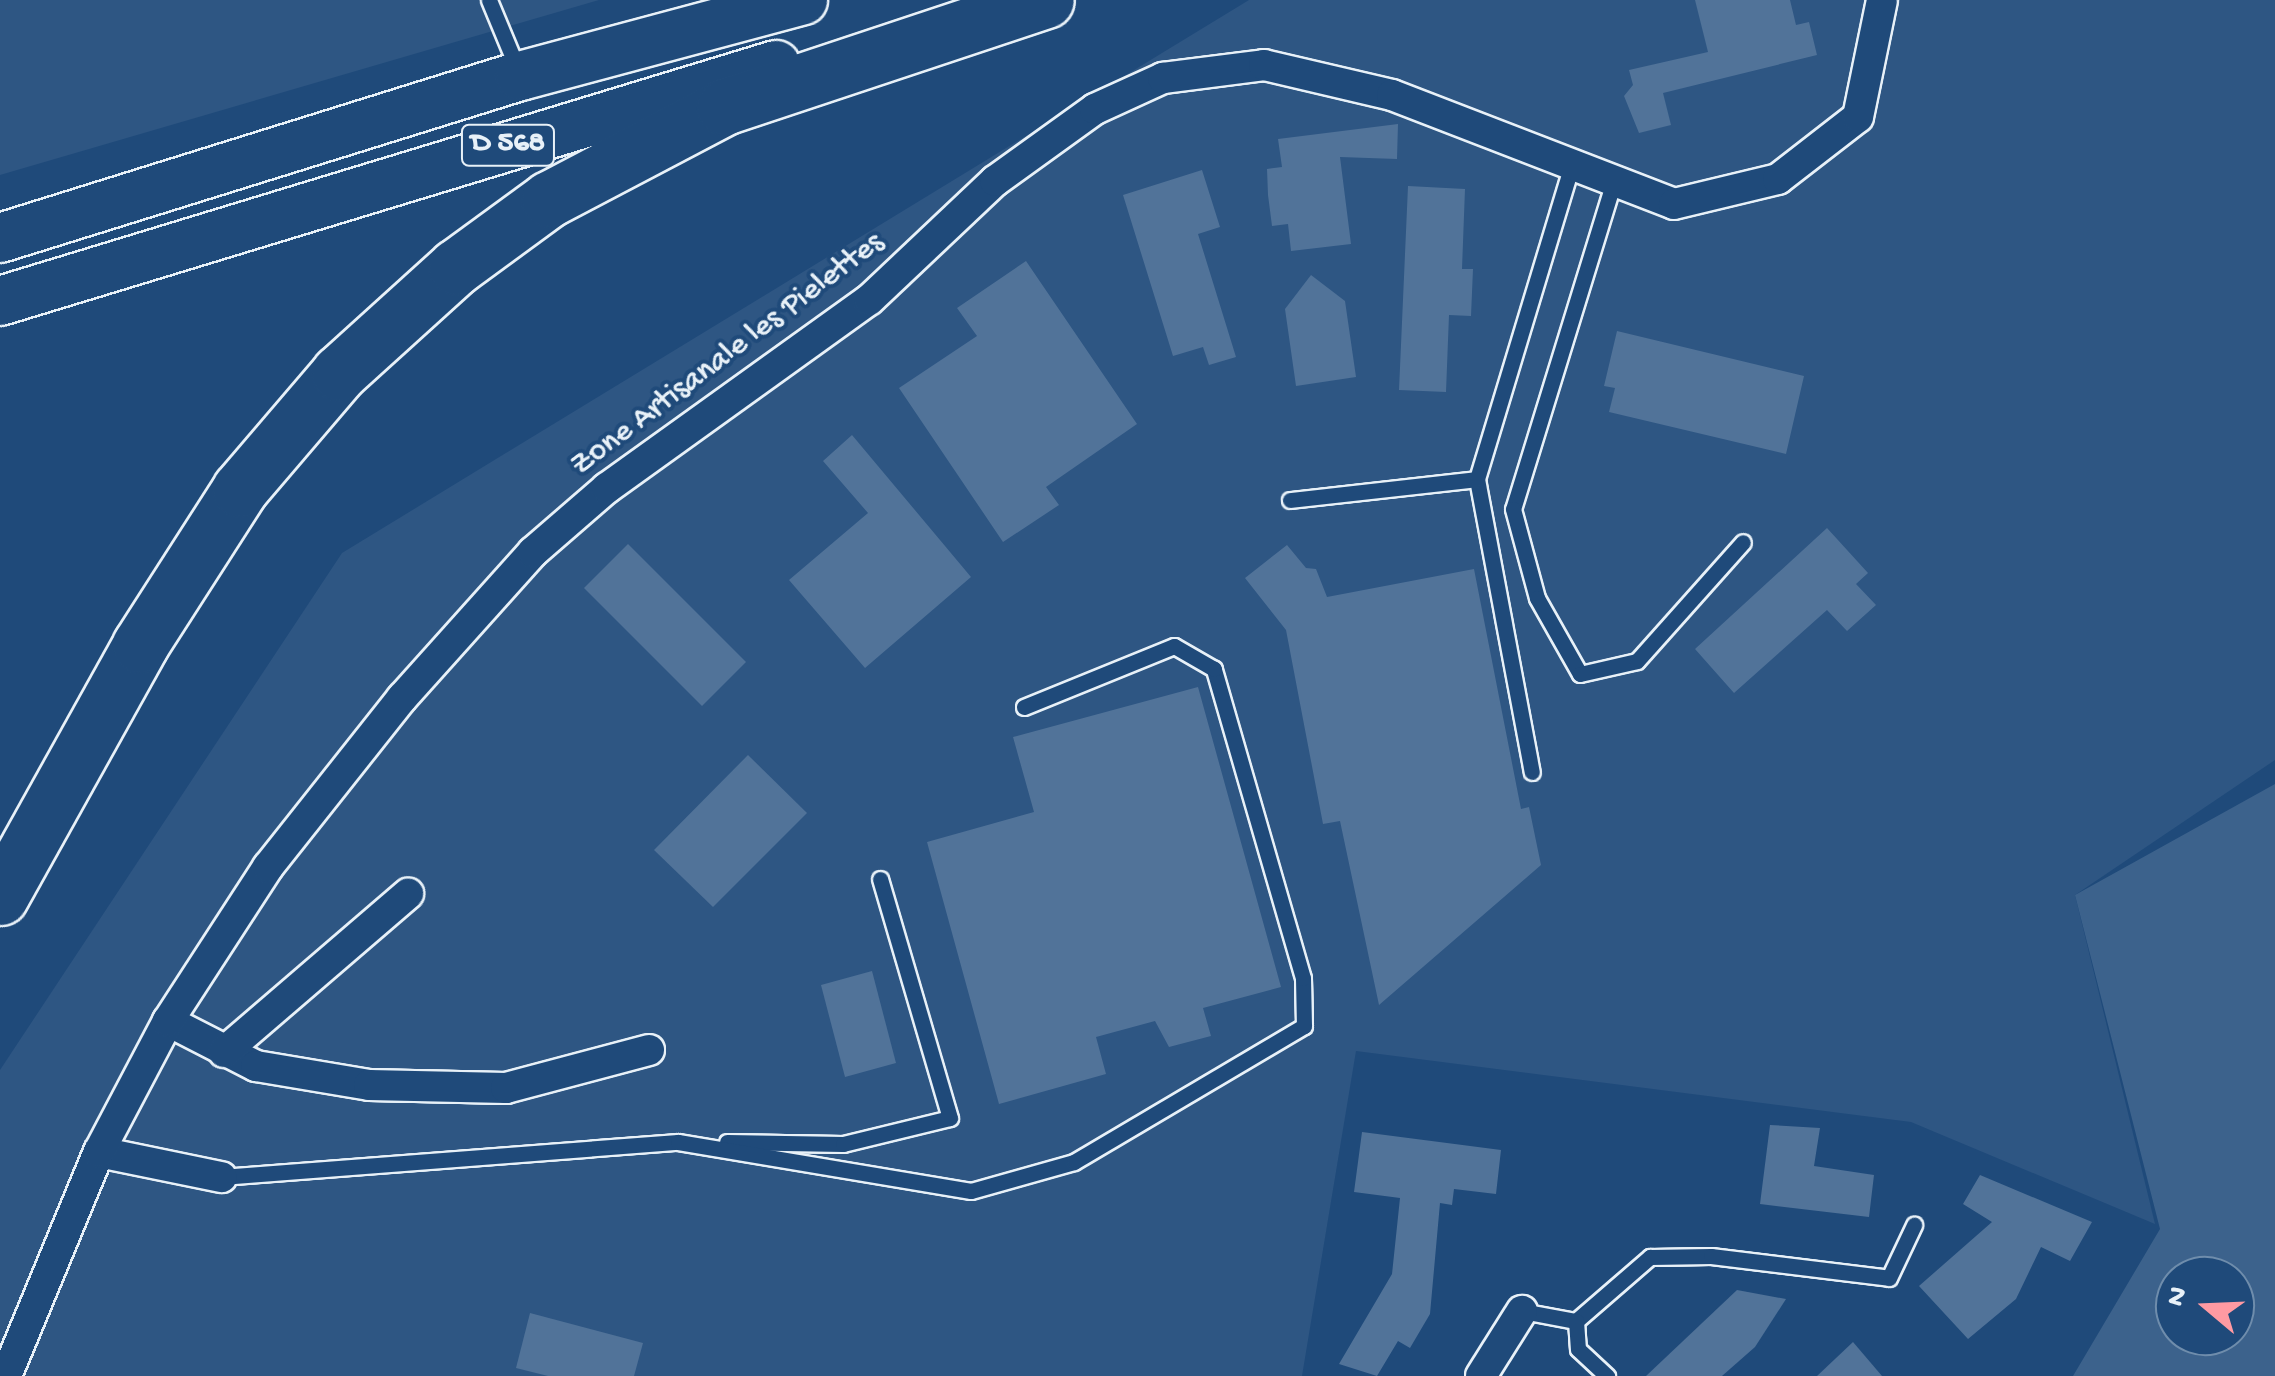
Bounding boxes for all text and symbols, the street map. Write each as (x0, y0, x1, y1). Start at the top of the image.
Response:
road number: D 568 (460, 120, 556, 170)
street label: Zone Artisanale les Pielettes (564, 225, 892, 485)
north arrow (2155, 1256, 2255, 1356)
text: N (2159, 1283, 2197, 1311)

